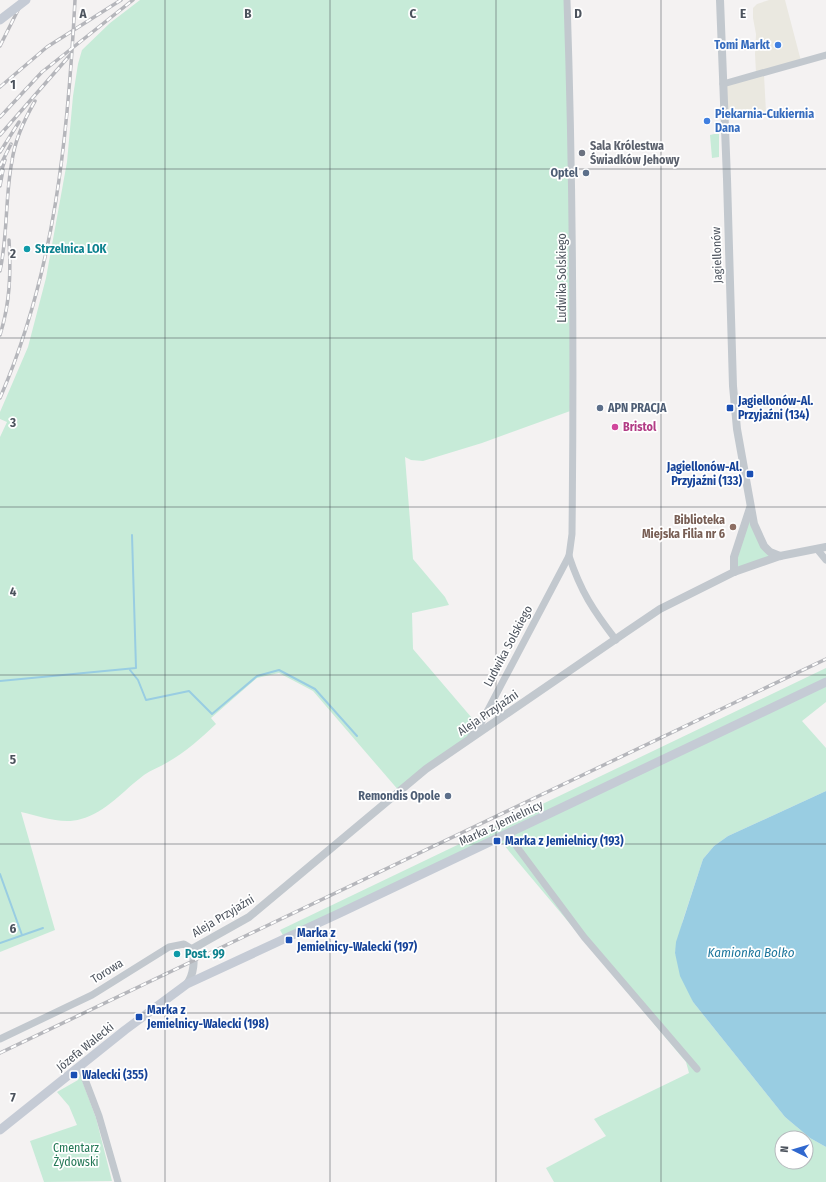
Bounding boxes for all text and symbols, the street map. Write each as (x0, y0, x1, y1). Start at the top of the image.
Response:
text: A (78, 6, 87, 21)
text: B (244, 6, 252, 21)
text: C (410, 6, 417, 21)
text: D (574, 6, 582, 21)
text: E (740, 6, 746, 21)
place label: Tomi Markt (714, 38, 771, 52)
marker: Tomi Markt (773, 40, 783, 50)
text: 1 (10, 77, 16, 92)
place label: Piekarnia-Cukiernia Dana (715, 107, 814, 135)
marker: Piekarnia-Cukiernia Dana (702, 116, 712, 126)
place label: Sala Królestwa Świadków Jehowy (590, 139, 680, 167)
marker: Sala Królestwa Świadków Jehowy (577, 148, 587, 158)
place label: Optel (551, 166, 579, 180)
marker: Optel (581, 168, 591, 178)
street label: Jagiellonów (709, 226, 725, 284)
street label: Ludwika Solskiego (555, 233, 569, 323)
place label: Strzelnica LOK (35, 242, 108, 256)
marker: Strzelnica LOK (22, 244, 32, 254)
text: 2 (9, 246, 16, 261)
place label: Jagiellonów-Al. Przyjaźni (134) (737, 394, 814, 422)
place label: APN PRACJA (607, 401, 667, 415)
marker: APN PRACJA (595, 403, 605, 413)
marker: Jagiellonów-Al. Przyjaźni (134) (725, 403, 735, 413)
text: 3 (9, 415, 16, 430)
place label: Bristol (623, 420, 657, 434)
marker: Bristol (610, 422, 620, 432)
place label: Jagiellonów-Al. Przyjaźni (133) (666, 460, 742, 488)
marker: Jagiellonów-Al. Przyjaźni (133) (745, 469, 755, 479)
place label: Biblioteka Miejska Filia nr 6 (642, 513, 725, 541)
marker: Biblioteka Miejska Filia nr 6 (728, 522, 738, 532)
text: 4 (10, 584, 17, 599)
street label: Ludwika Solskiego (481, 603, 535, 689)
street label: Aleja Przyjaźni (455, 688, 521, 738)
text: 5 (10, 752, 16, 767)
place label: Remondis Opole (358, 789, 440, 803)
marker: Remondis Opole (443, 791, 453, 801)
street label: Marka z Jemielnicy (457, 797, 546, 849)
place label: Marka z Jemielnicy (193) (505, 834, 624, 848)
marker: Marka z Jemielnicy (193) (492, 836, 502, 846)
street label: Aleja Przyjaźni (189, 892, 257, 940)
text: 6 (10, 921, 17, 936)
place label: Marka z Jemielnicy-Walecki (197) (296, 926, 418, 954)
marker: Marka z Jemielnicy-Walecki (197) (284, 935, 294, 945)
water label: Kamionka Bolko (707, 945, 795, 960)
place label: Post. 99 (185, 947, 225, 961)
marker: Post. 99 (172, 949, 182, 959)
street label: Torowa (88, 956, 126, 986)
place label: Marka z Jemielnicy-Walecki (198) (146, 1003, 269, 1031)
marker: Marka z Jemielnicy-Walecki (198) (134, 1012, 144, 1022)
street label: Józefa Walecki (54, 1020, 116, 1074)
place label: Walecki (355) (82, 1068, 148, 1082)
marker: Walecki (355) (69, 1070, 79, 1080)
text: 7 (10, 1090, 16, 1105)
north arrow (774, 1130, 814, 1170)
park label: Cmentarz Żydowski (53, 1141, 99, 1169)
text: N (778, 1145, 791, 1153)

